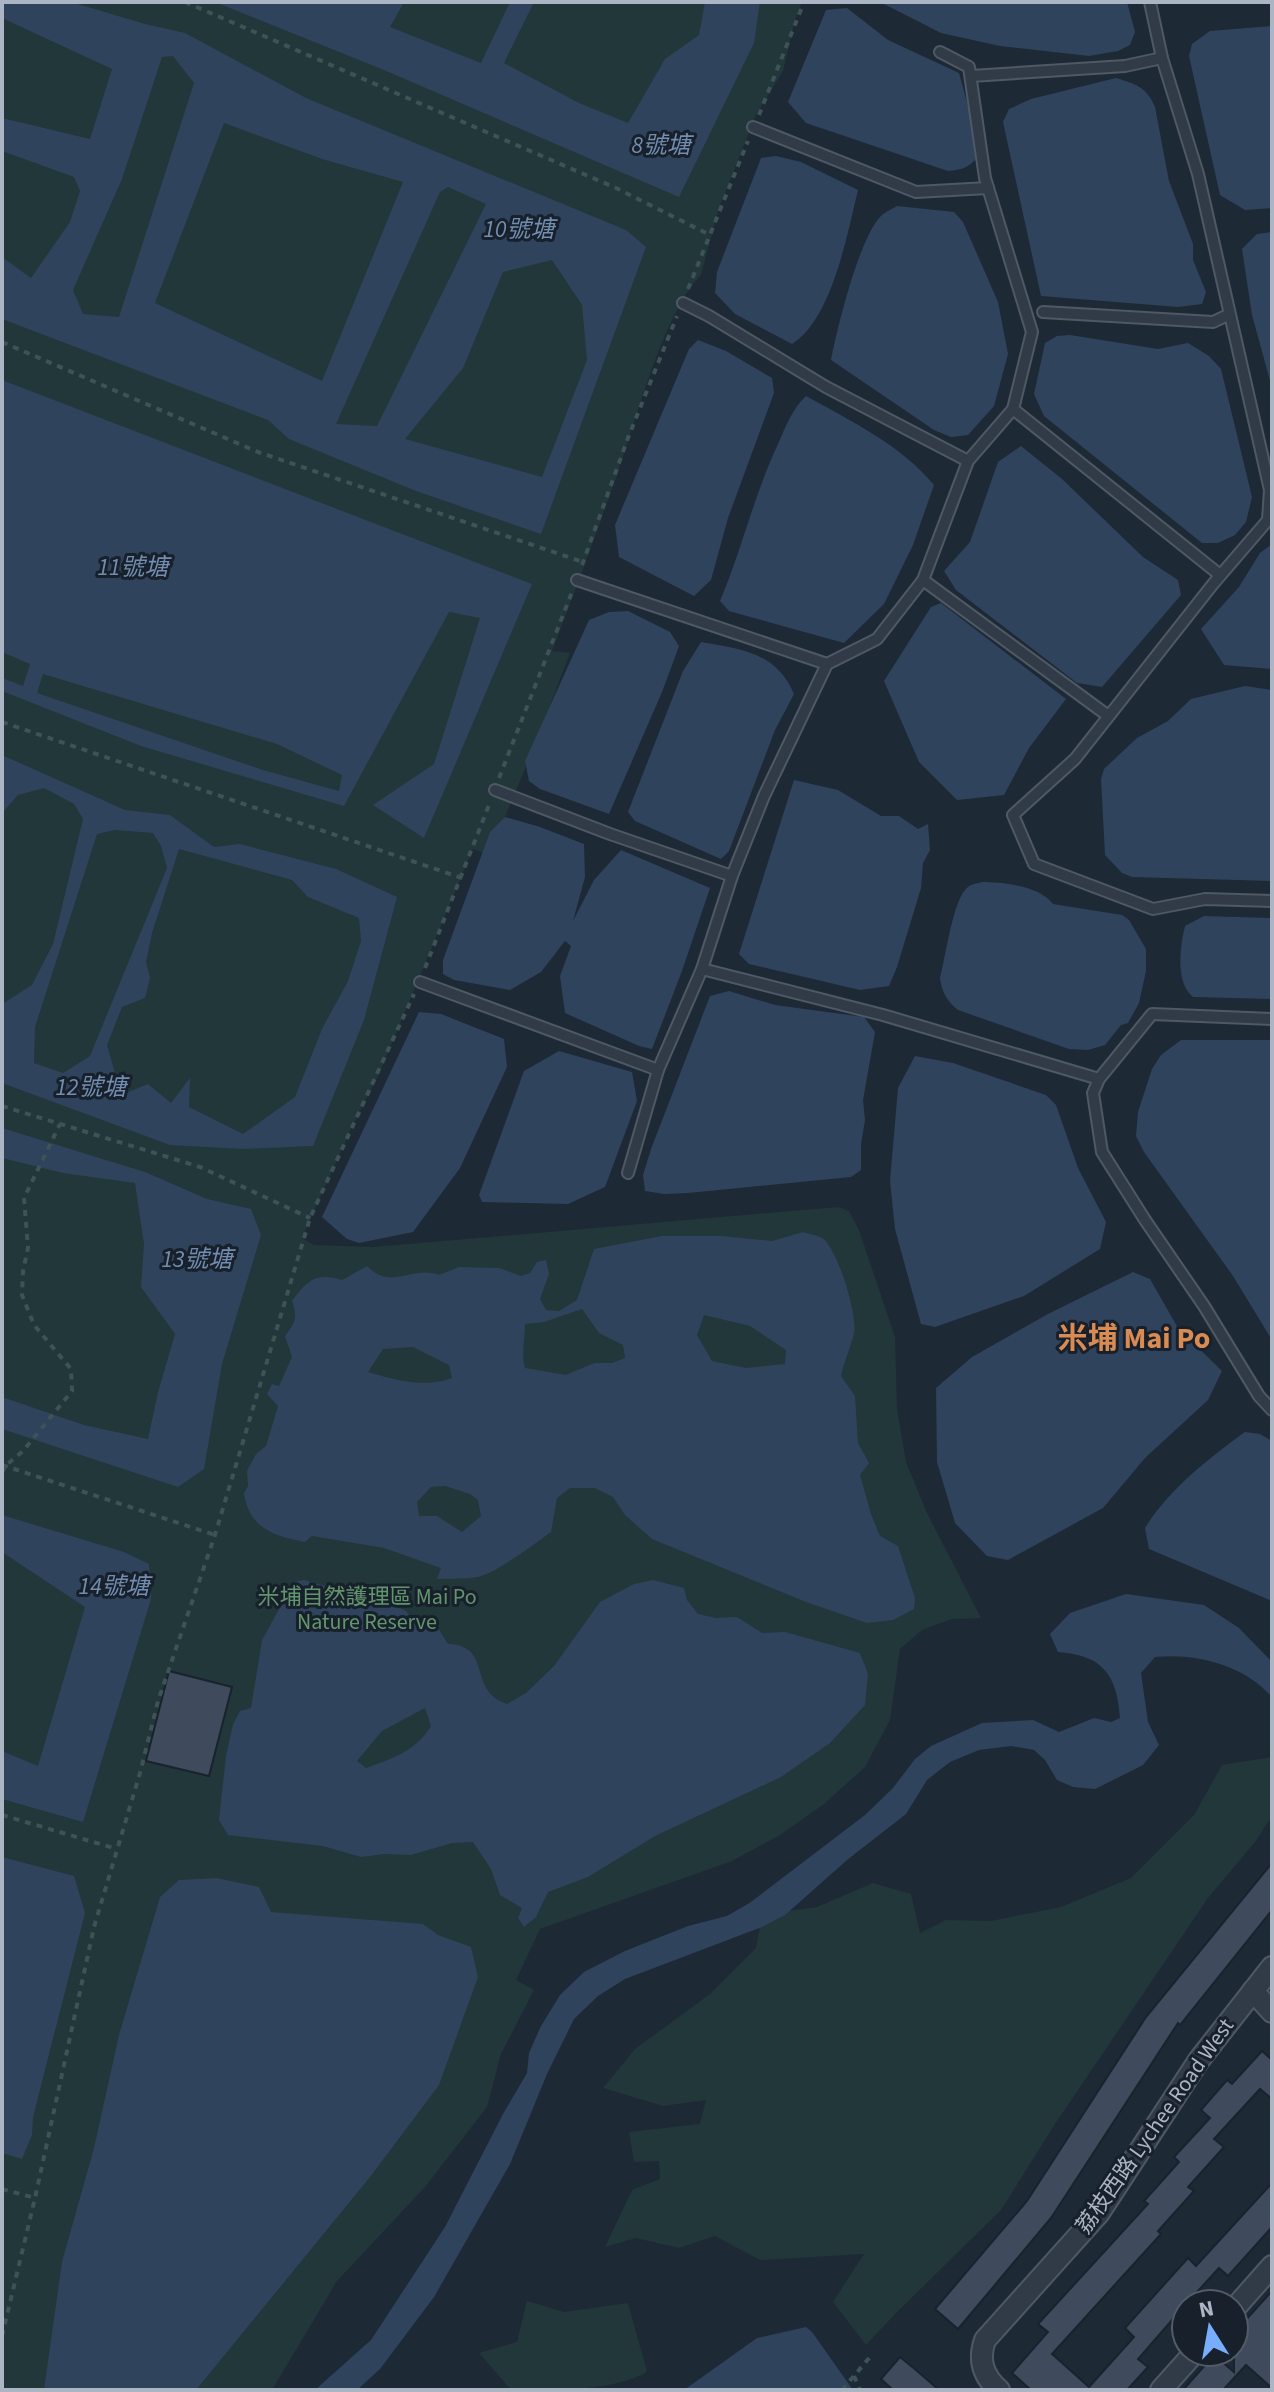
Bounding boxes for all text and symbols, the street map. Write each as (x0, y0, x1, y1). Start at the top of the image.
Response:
water label: 8號塘 (631, 128, 695, 163)
water label: 10號塘 (483, 212, 559, 247)
water label: 11號塘 (97, 550, 173, 585)
water label: 12號塘 (55, 1070, 131, 1105)
water label: 13號塘 (161, 1242, 237, 1277)
district label: 米埔 Mai Po (1058, 1317, 1210, 1360)
water label: 14號塘 (78, 1569, 154, 1604)
park label: 米埔自然護理區 Mai Po Nature Reserve (257, 1581, 477, 1638)
street label: 荔枝西路 Lychee Road West (1068, 2011, 1242, 2240)
north arrow (1170, 2288, 1250, 2368)
text: N (1196, 2292, 1217, 2326)

